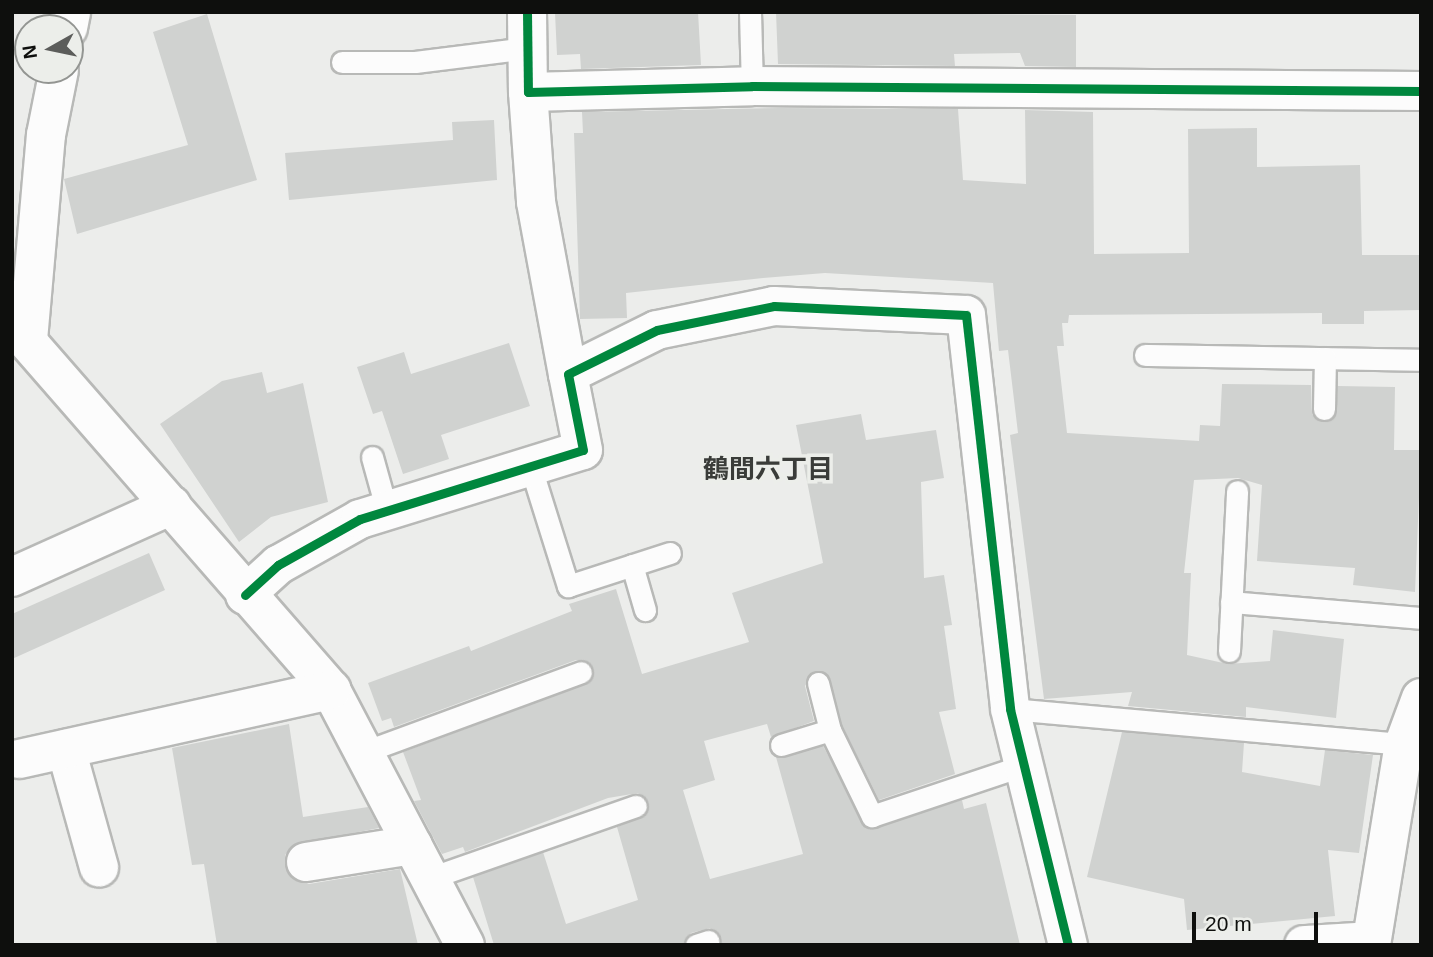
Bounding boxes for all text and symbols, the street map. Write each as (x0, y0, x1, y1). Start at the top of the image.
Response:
north arrow (14, 14, 84, 84)
text: N (18, 44, 41, 60)
district label: 鶴間六丁目 (703, 454, 833, 486)
scale bar (1195, 898, 1321, 942)
text: 20 m (1205, 912, 1252, 935)

